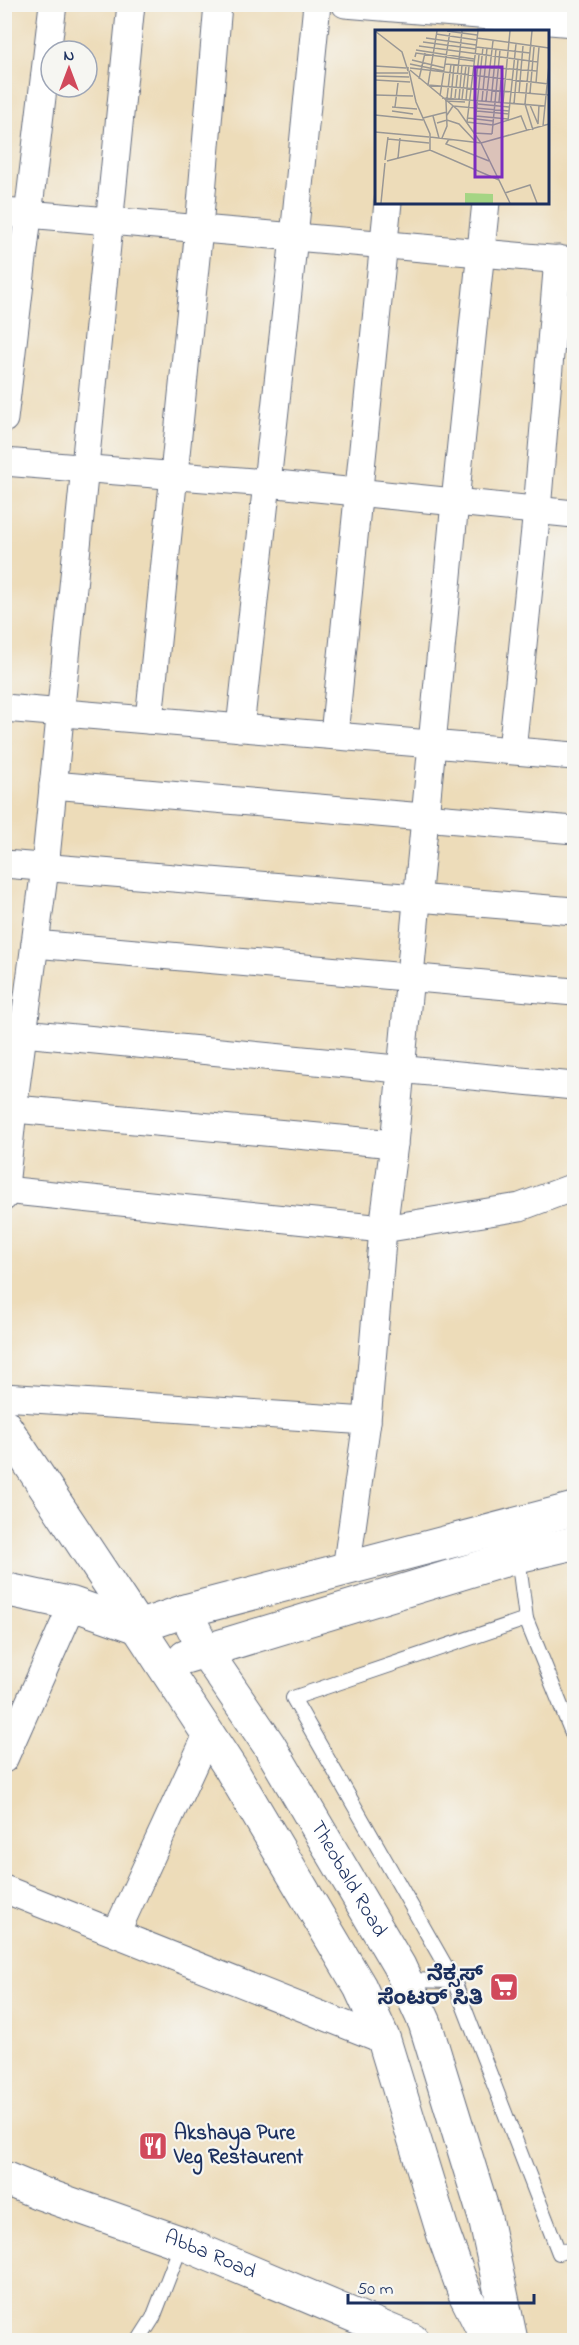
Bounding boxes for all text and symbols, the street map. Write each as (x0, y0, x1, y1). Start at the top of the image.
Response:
inset map (375, 30, 549, 204)
north arrow (39, 39, 99, 99)
text: N (64, 44, 75, 68)
street label: Theobald Road (302, 1815, 394, 1943)
place label: ನೆಕ್ಸಸ್ ಸೆಂಟರ್ ಸಿತಿ (377, 1960, 484, 2014)
supermarket icon: ನೆಕ್ಸಸ್ ಸೆಂಟರ್ ಸಿತಿ (488, 1971, 520, 2003)
place label: Akshaya Pure Veg Restaurent (173, 2119, 304, 2175)
restaurant icon: Akshaya Pure Veg Restaurent (137, 2130, 169, 2162)
street label: Abba Road (160, 2223, 261, 2288)
scale bar (348, 2267, 534, 2305)
text: 50 m (357, 2277, 394, 2303)

